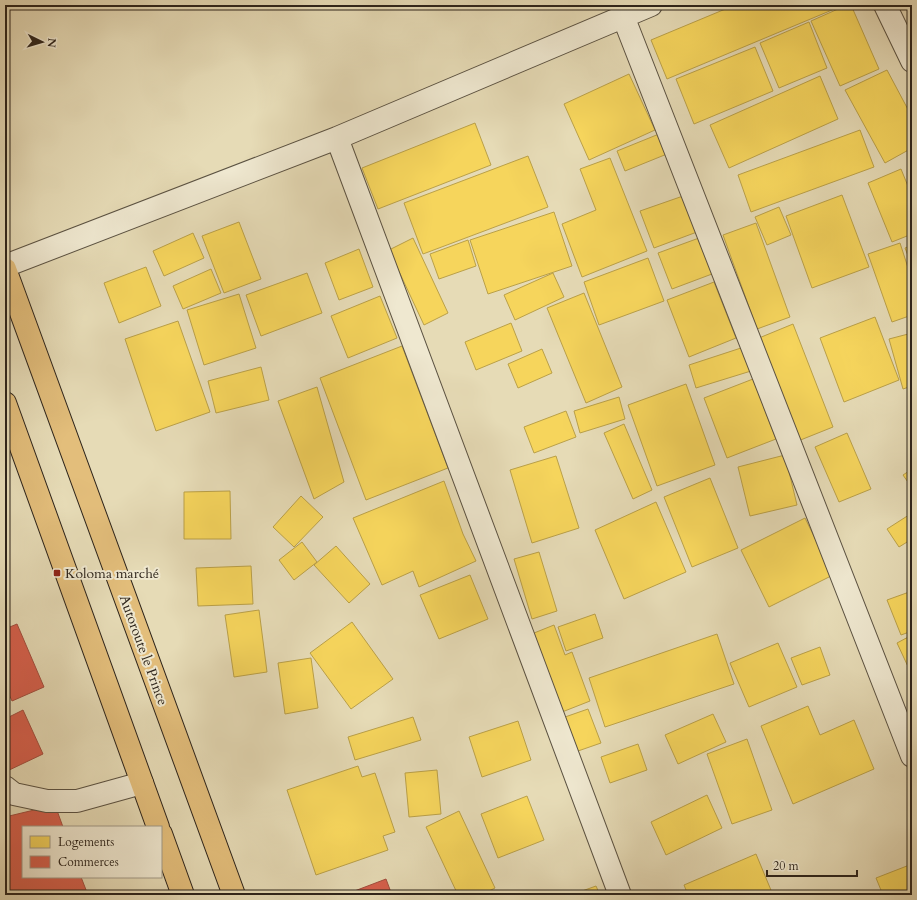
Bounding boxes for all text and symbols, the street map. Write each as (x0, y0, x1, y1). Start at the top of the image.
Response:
north arrow (22, 22, 62, 62)
text: N (44, 37, 59, 49)
place label: Koloma marché (65, 564, 159, 583)
marker: Koloma marché (52, 568, 62, 578)
street label: Autoroute le Prince (115, 592, 172, 708)
legend (22, 826, 162, 878)
text: Logements (58, 834, 114, 850)
scale bar (767, 852, 857, 878)
text: Commerces (58, 854, 119, 870)
text: 20 m (773, 858, 800, 874)

